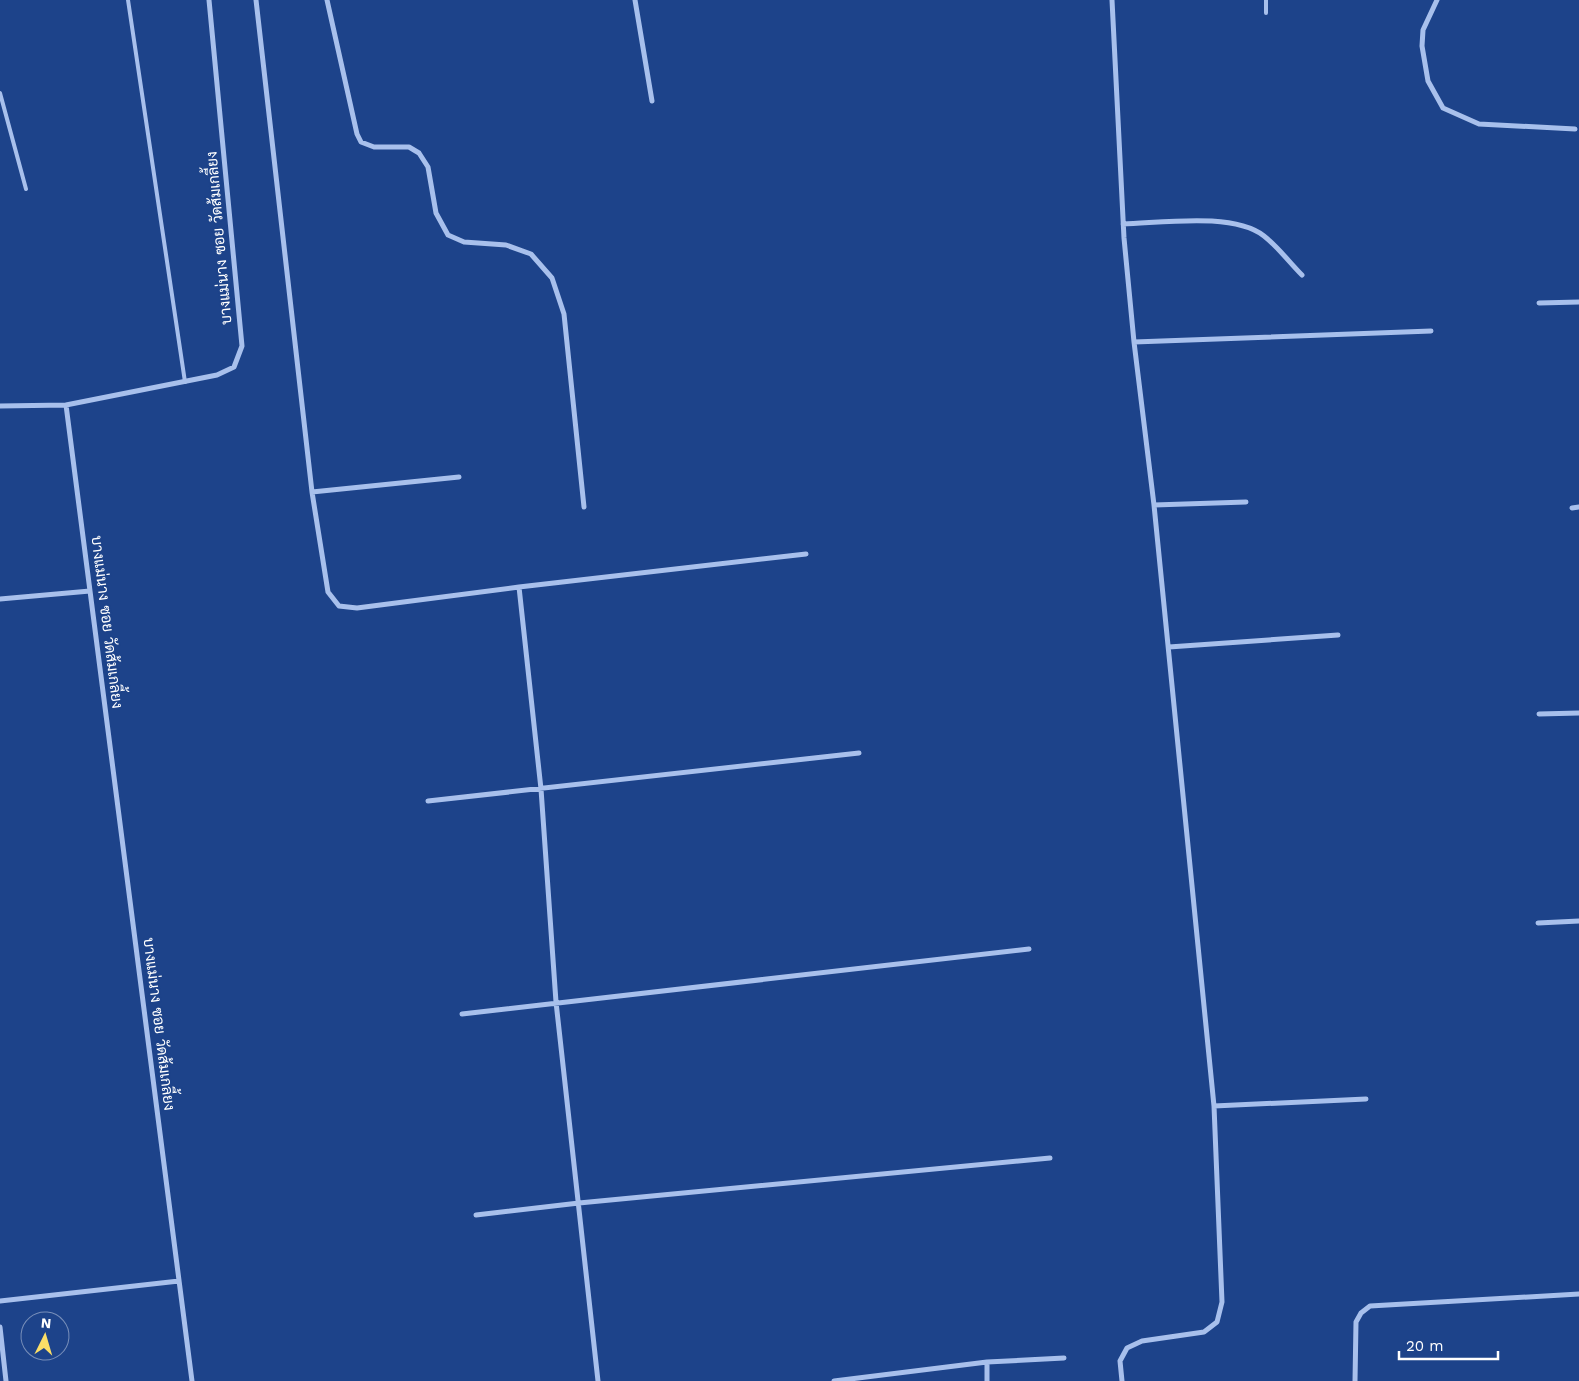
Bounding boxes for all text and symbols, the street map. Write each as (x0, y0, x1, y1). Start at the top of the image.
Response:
street label: บางแม่นาง ซอย วัดส้มเกลี้ยง (196, 151, 236, 326)
street label: บางแม่นาง ซอย วัดส้มเกลี้ยง (87, 534, 132, 709)
street label: บางแม่นาง ซอย วัดส้มเกลี้ยง (139, 936, 184, 1111)
north arrow (20, 1311, 70, 1361)
text: N (40, 1315, 52, 1331)
scale bar (1399, 1328, 1498, 1360)
text: 20 m (1406, 1337, 1444, 1355)

